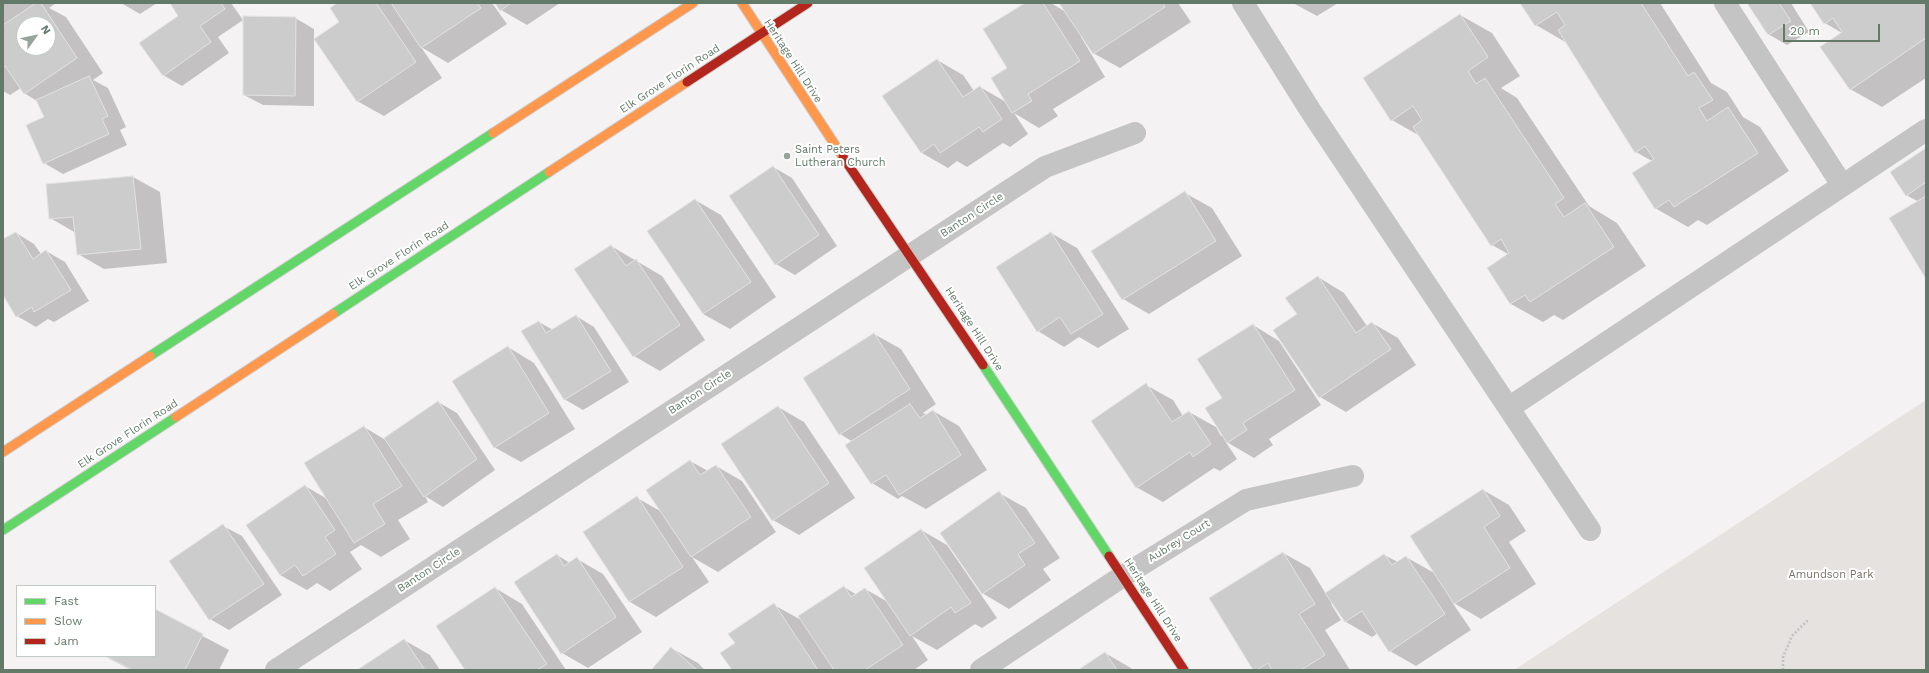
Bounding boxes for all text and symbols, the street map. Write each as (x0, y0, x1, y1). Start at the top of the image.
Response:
north arrow (16, 16, 56, 56)
scale bar (1785, 16, 1882, 42)
street label: Heritage Hill Drive (761, 17, 825, 105)
text: N (38, 23, 53, 37)
text: 20 m (1790, 24, 1820, 38)
street label: Elk Grove Florin Road (618, 42, 722, 116)
place label: Saint Peters Lutheran Church (795, 143, 886, 169)
marker: Saint Peters Lutheran Church (782, 151, 792, 161)
street label: Banton Circle (938, 190, 1006, 240)
street label: Elk Grove Florin Road (347, 219, 451, 293)
street label: Heritage Hill Drive (942, 285, 1006, 373)
street label: Banton Circle (666, 367, 734, 417)
street label: Elk Grove Florin Road (76, 397, 180, 471)
street label: Aubrey Court (1146, 517, 1212, 565)
street label: Banton Circle (395, 545, 463, 595)
street label: Heritage Hill Drive (1121, 556, 1185, 644)
park label: Amundson Park (1789, 568, 1873, 582)
legend (16, 585, 156, 657)
text: Fast (54, 594, 79, 608)
text: Slow (54, 614, 82, 628)
text: Jam (54, 634, 79, 648)

